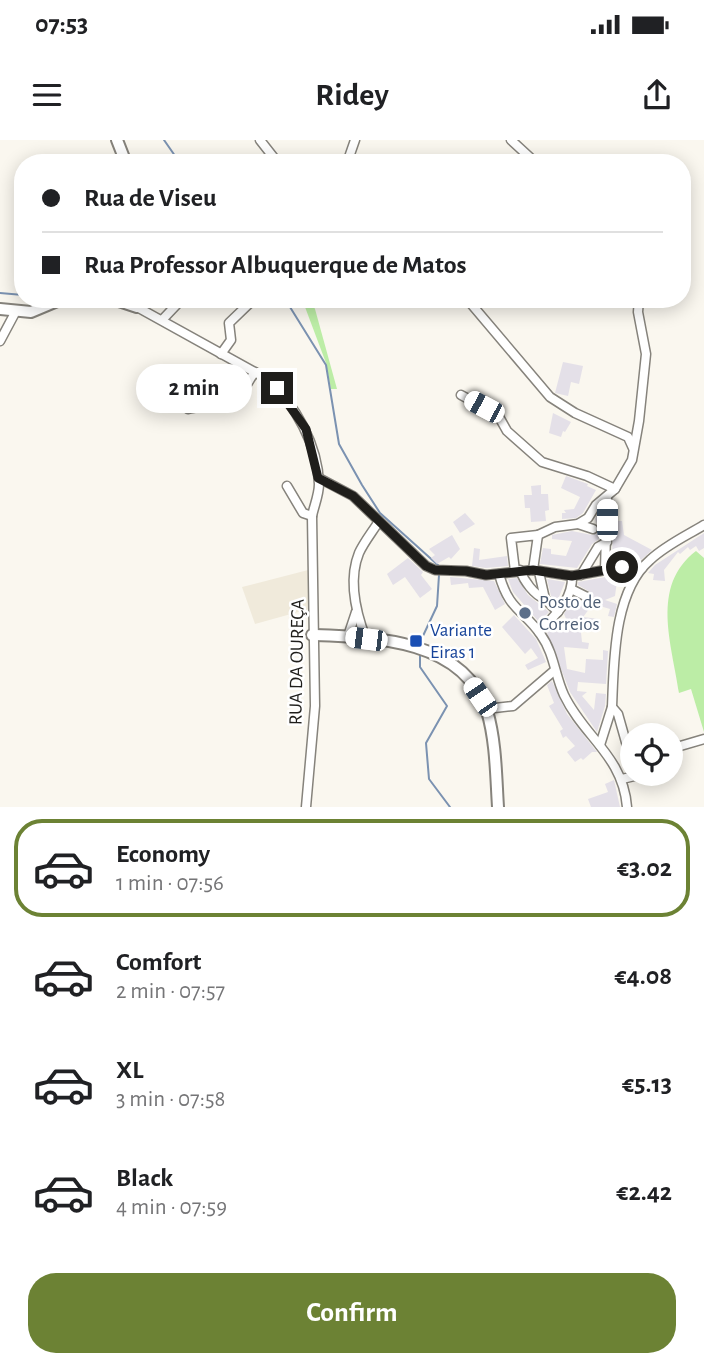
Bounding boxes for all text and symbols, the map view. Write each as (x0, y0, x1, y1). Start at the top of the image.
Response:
text: 07:53 (35, 11, 88, 37)
icon: menu (28, 76, 66, 114)
icon: share (638, 76, 676, 114)
text: Ridey (315, 79, 389, 111)
text: Rua de Viseu (84, 185, 217, 211)
text: Rua Professor Albuquerque de Matos (84, 252, 466, 278)
callout: 2 min (137, 364, 252, 412)
route end (261, 372, 293, 404)
text: 2 min (168, 377, 220, 400)
car (461, 388, 508, 426)
car (597, 499, 618, 541)
route start (606, 551, 638, 583)
place label: Posto de Correios (539, 593, 601, 634)
street label: RUA DA OUREÇA (286, 599, 308, 725)
marker: Posto de Correios (517, 605, 533, 621)
place label: Variante Eiras 1 (430, 621, 492, 662)
car (344, 626, 389, 652)
marker: Variante Eiras 1 (408, 633, 424, 649)
car (460, 674, 501, 720)
map controls (620, 723, 683, 786)
button: locate (620, 723, 683, 786)
icon: car (32, 837, 95, 900)
text: Economy (116, 841, 210, 867)
text: €3.02 (617, 855, 672, 881)
text: 1 min · 07:56 (116, 872, 224, 895)
icon: car (32, 945, 95, 1008)
text: Comfort (116, 949, 201, 975)
text: €4.08 (614, 963, 672, 989)
text: 2 min · 07:57 (116, 980, 225, 1003)
icon: car (32, 1053, 95, 1116)
text: XL (116, 1057, 143, 1083)
text: €5.13 (622, 1071, 672, 1097)
text: 3 min · 07:58 (116, 1088, 225, 1111)
icon: car (32, 1161, 95, 1224)
text: Black (116, 1165, 173, 1191)
text: €2.42 (616, 1179, 672, 1205)
text: 4 min · 07:59 (116, 1196, 227, 1219)
button: Confirm (28, 1273, 676, 1353)

